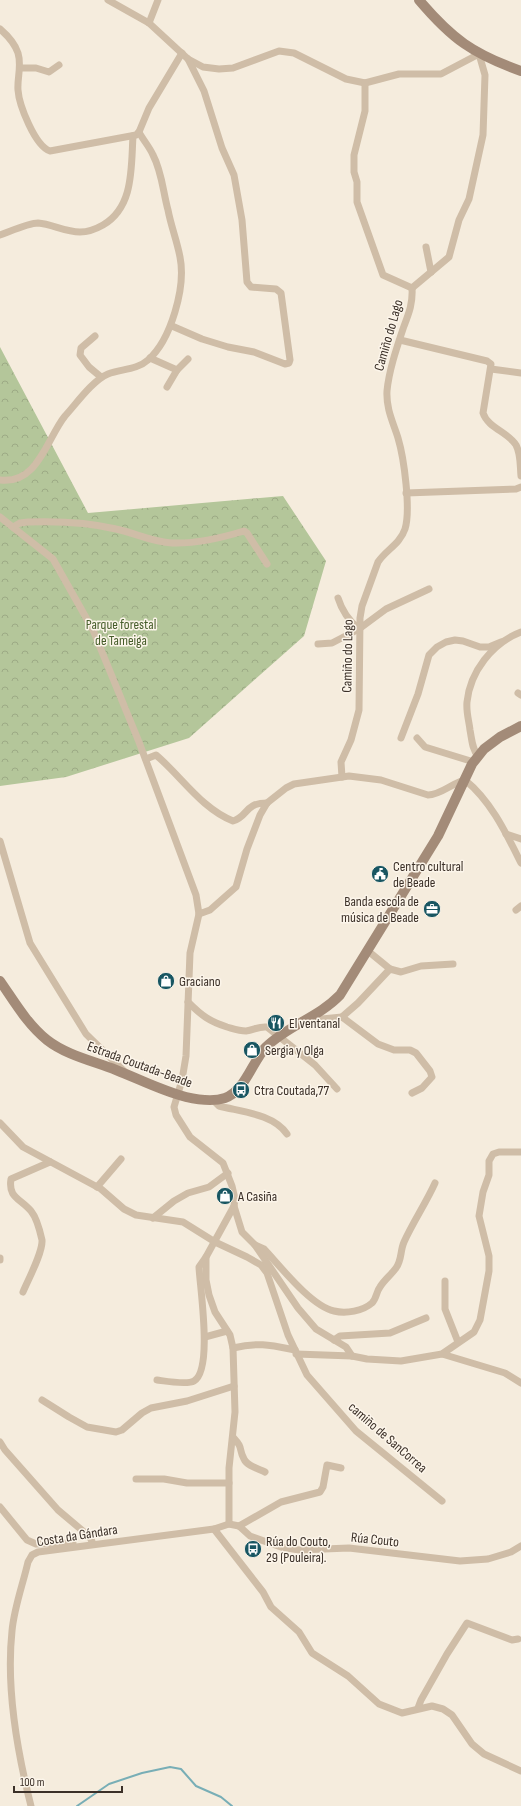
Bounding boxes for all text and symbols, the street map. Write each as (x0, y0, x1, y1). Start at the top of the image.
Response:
street label: Camiño do Lago (370, 297, 407, 373)
park label: Parque forestal de Tameiga (86, 616, 156, 649)
street label: Camiño do Lago (338, 619, 357, 693)
place label: Centro cultural de Beade (393, 858, 463, 891)
public building icon: Centro cultural de Beade (370, 864, 390, 884)
place label: Banda escola de música de Beade (341, 893, 419, 926)
office icon: Banda escola de música de Beade (422, 899, 442, 919)
shop icon: Graciano (156, 971, 176, 991)
place label: Graciano (179, 973, 221, 990)
restaurant icon: El ventanal (266, 1013, 286, 1033)
place label: El ventanal (289, 1015, 340, 1032)
street label: Estrada Coutada-Beade (85, 1038, 195, 1091)
shop icon: Sergia y Olga (242, 1040, 262, 1060)
place label: Sergia y Olga (265, 1042, 324, 1059)
bus stop icon: Ctra Coutada,77 (231, 1080, 251, 1100)
place label: Ctra Coutada,77 (254, 1082, 329, 1099)
shop icon: A Casiña (215, 1186, 235, 1206)
place label: A Casiña (237, 1188, 277, 1205)
street label: camiño de SanCorrea (345, 1399, 431, 1476)
street label: Costa da Gándara (36, 1521, 119, 1550)
street label: Rúa Couto (350, 1529, 400, 1550)
place label: Rúa do Couto, 29 (Pouleira). (266, 1533, 331, 1566)
bus stop icon: Rúa do Couto, 29 (Pouleira). (243, 1539, 263, 1559)
scale bar (14, 1768, 122, 1794)
text: 100 m (20, 1775, 45, 1790)

